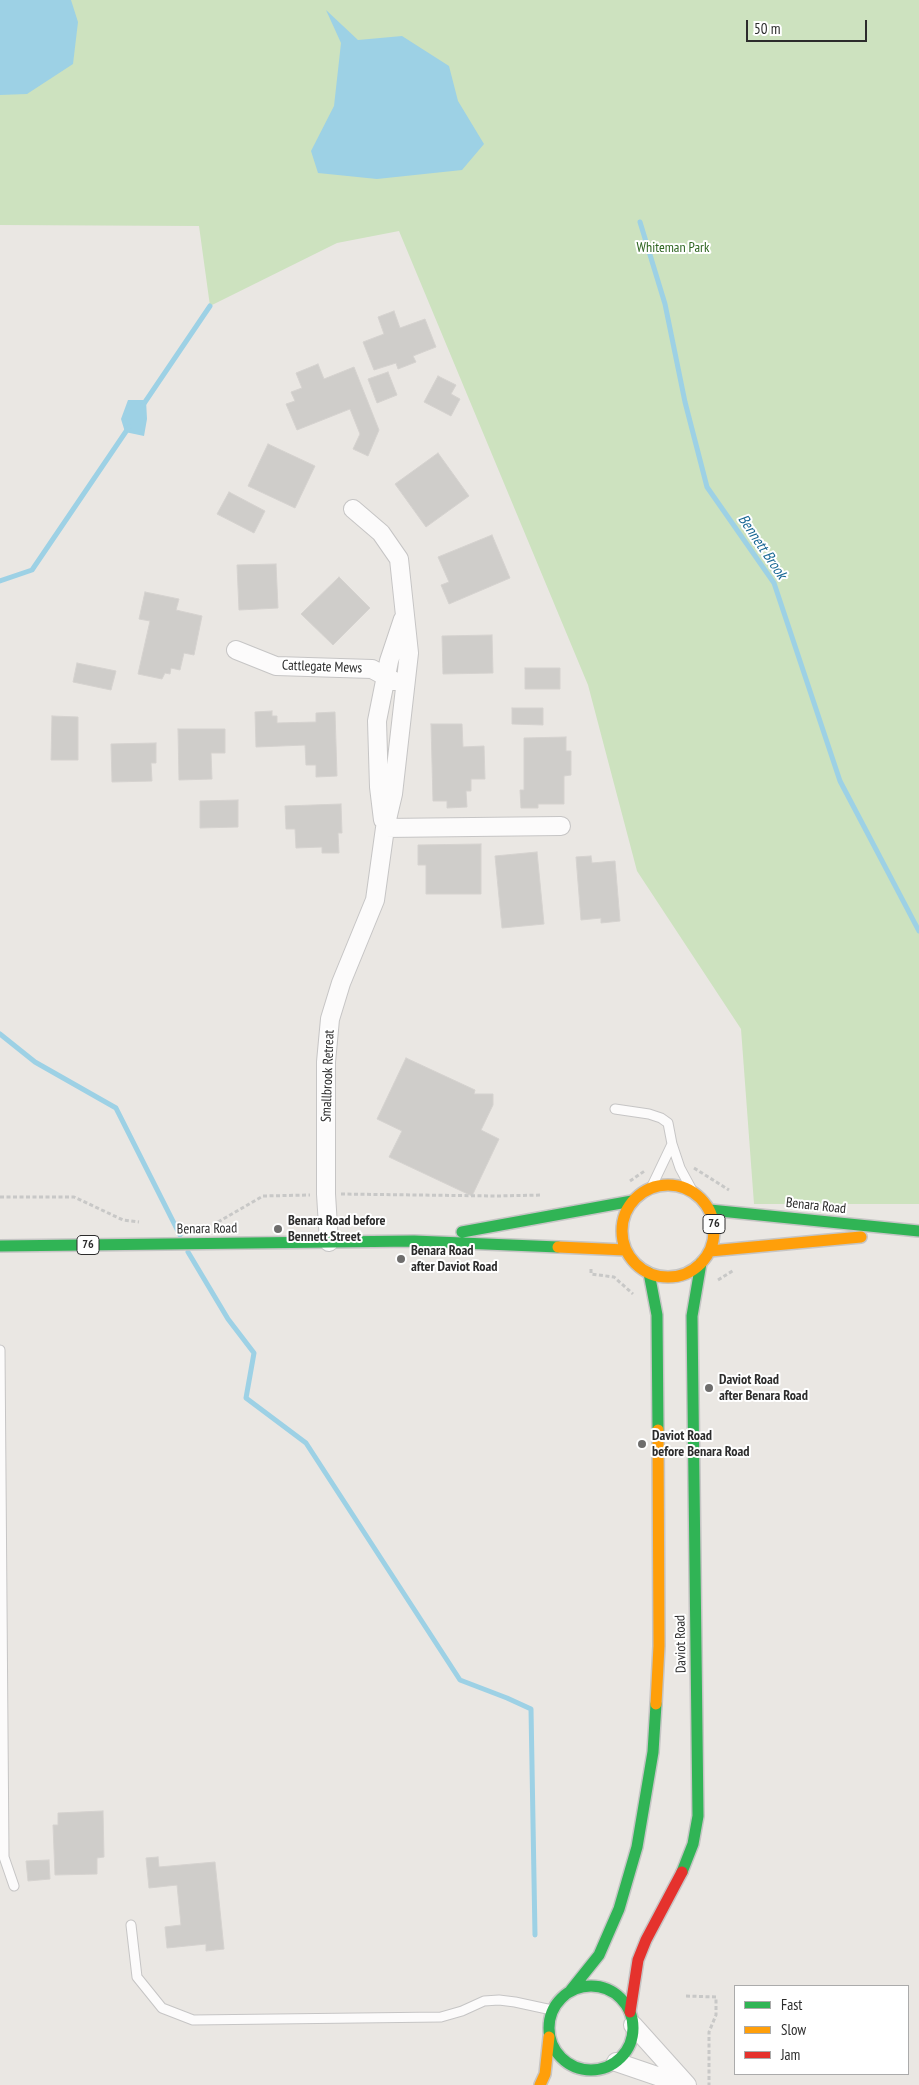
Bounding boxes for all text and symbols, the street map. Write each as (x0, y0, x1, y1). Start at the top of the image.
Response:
scale bar (749, 10, 870, 42)
text: 50 m (754, 19, 780, 38)
park label: Whiteman Park (637, 240, 709, 256)
water label: Bennett Brook (734, 511, 790, 583)
street label: Cattlegate Mews (282, 657, 362, 677)
street label: Smallbrook Retreat (318, 1029, 338, 1123)
street label: Benara Road (785, 1194, 847, 1218)
place label: Benara Road before Bennett Street (288, 1213, 386, 1246)
road number: 76 (703, 1214, 725, 1234)
street label: Benara Road (177, 1220, 237, 1238)
marker: Benara Road before Bennett Street (272, 1223, 284, 1235)
road number: 76 (77, 1236, 99, 1254)
place label: Benara Road after Daviot Road (411, 1243, 497, 1276)
marker: Benara Road after Daviot Road (395, 1253, 407, 1265)
place label: Daviot Road after Benara Road (719, 1372, 808, 1404)
marker: Daviot Road after Benara Road (703, 1382, 715, 1394)
place label: Daviot Road before Benara Road (652, 1428, 750, 1460)
marker: Daviot Road before Benara Road (636, 1438, 648, 1450)
street label: Daviot Road (672, 1615, 690, 1673)
legend (734, 1985, 909, 2075)
text: Fast (781, 1995, 802, 2014)
text: Slow (781, 2020, 806, 2039)
text: Jam (781, 2045, 800, 2064)

